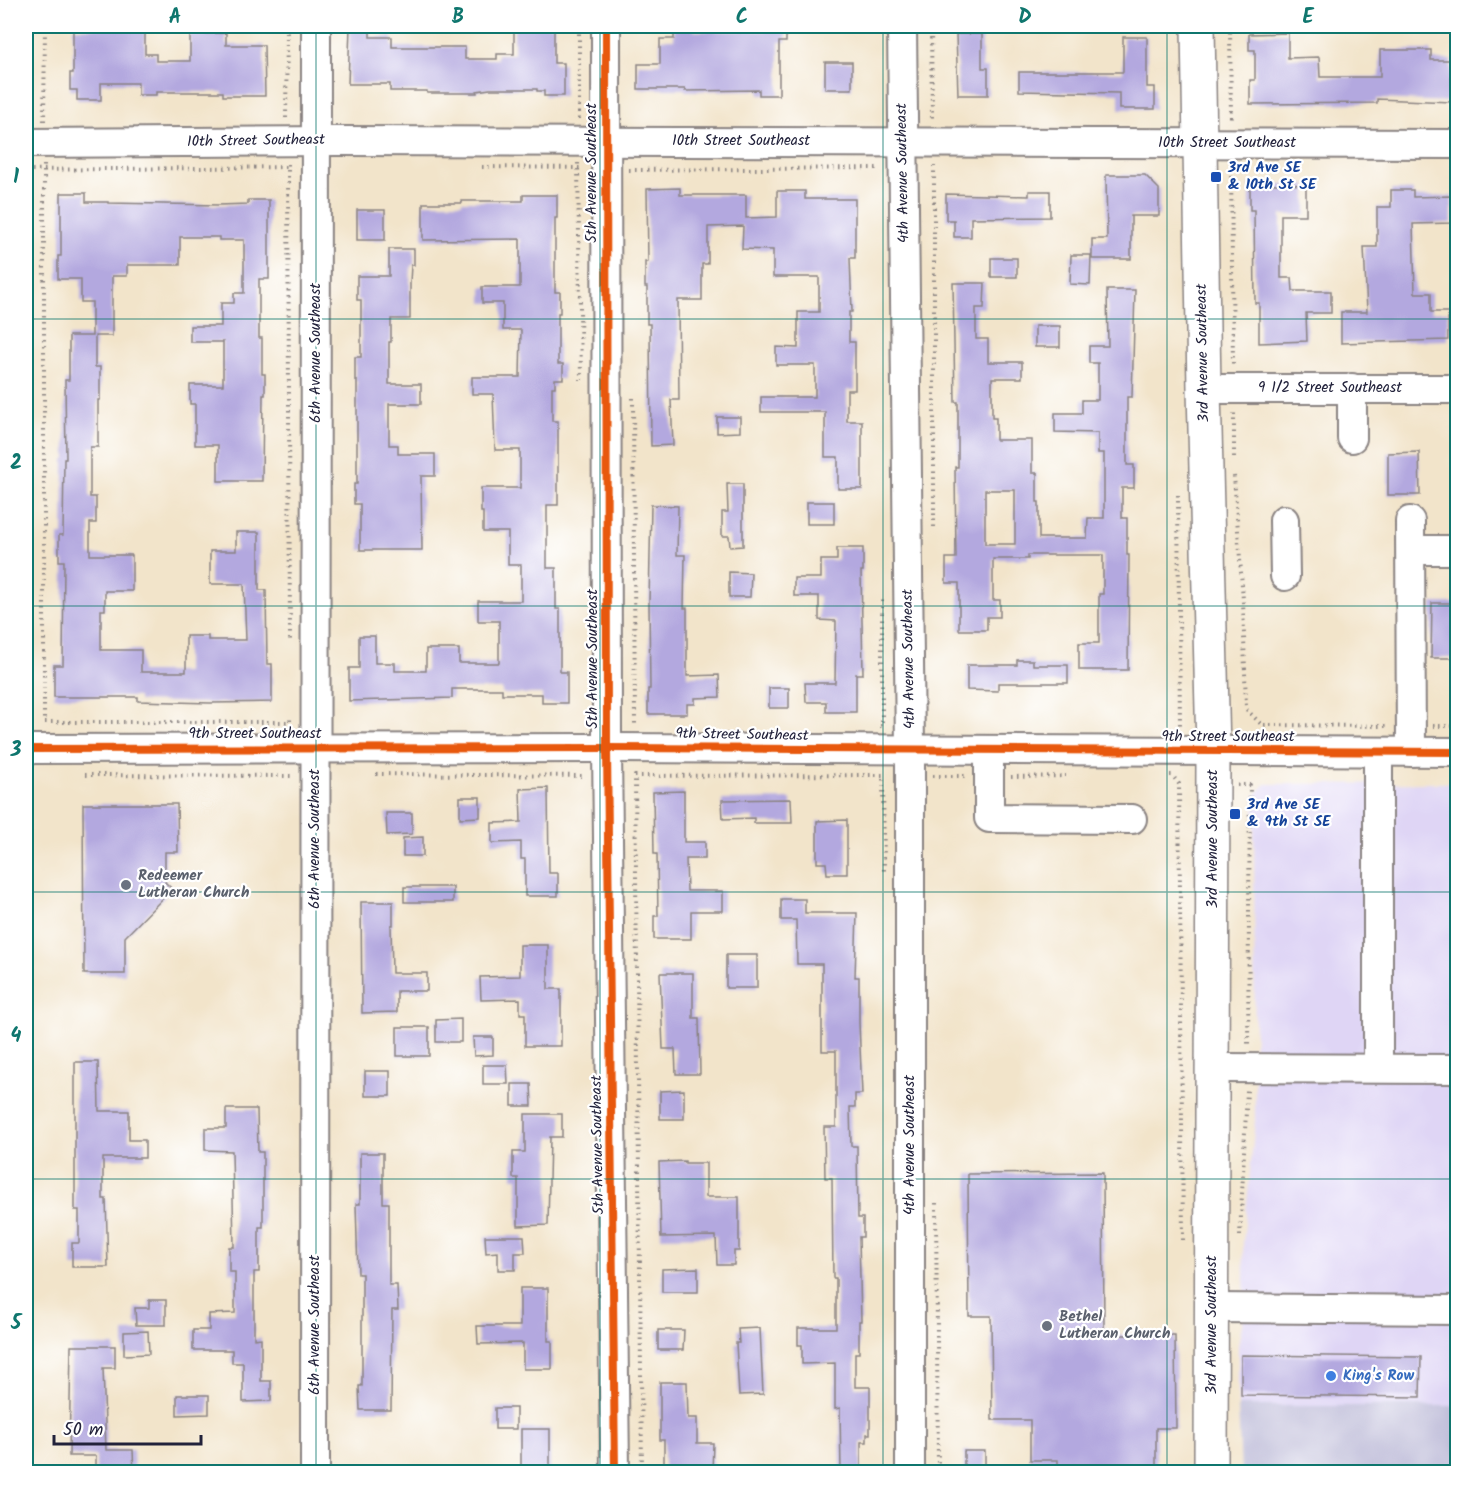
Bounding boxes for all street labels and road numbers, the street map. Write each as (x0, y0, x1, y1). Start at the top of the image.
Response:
street label: 5th Avenue Southeast (580, 103, 604, 243)
street label: 4th Avenue Southeast (890, 103, 916, 243)
street label: 10th Street Southeast (187, 128, 325, 154)
street label: 10th Street Southeast (672, 129, 810, 153)
street label: 10th Street Southeast (1158, 131, 1296, 155)
street label: 6th Avenue Southeast (304, 283, 328, 423)
street label: 3rd Avenue Southeast (1190, 283, 1216, 423)
street label: 9 1/2 Street Southeast (1258, 376, 1402, 400)
street label: 5th Avenue Southeast (581, 589, 605, 729)
street label: 4th Avenue Southeast (896, 589, 922, 729)
street label: 9th Street Southeast (188, 722, 322, 746)
street label: 9th Street Southeast (675, 722, 809, 748)
street label: 9th Street Southeast (1161, 725, 1295, 749)
street label: 6th Avenue Southeast (303, 769, 327, 909)
street label: 3rd Avenue Southeast (1201, 769, 1225, 909)
street label: 5th Avenue Southeast (585, 1075, 611, 1215)
street label: 4th Avenue Southeast (898, 1075, 922, 1215)
street label: 6th Avenue Southeast (303, 1255, 327, 1395)
street label: 3rd Avenue Southeast (1200, 1255, 1224, 1395)

